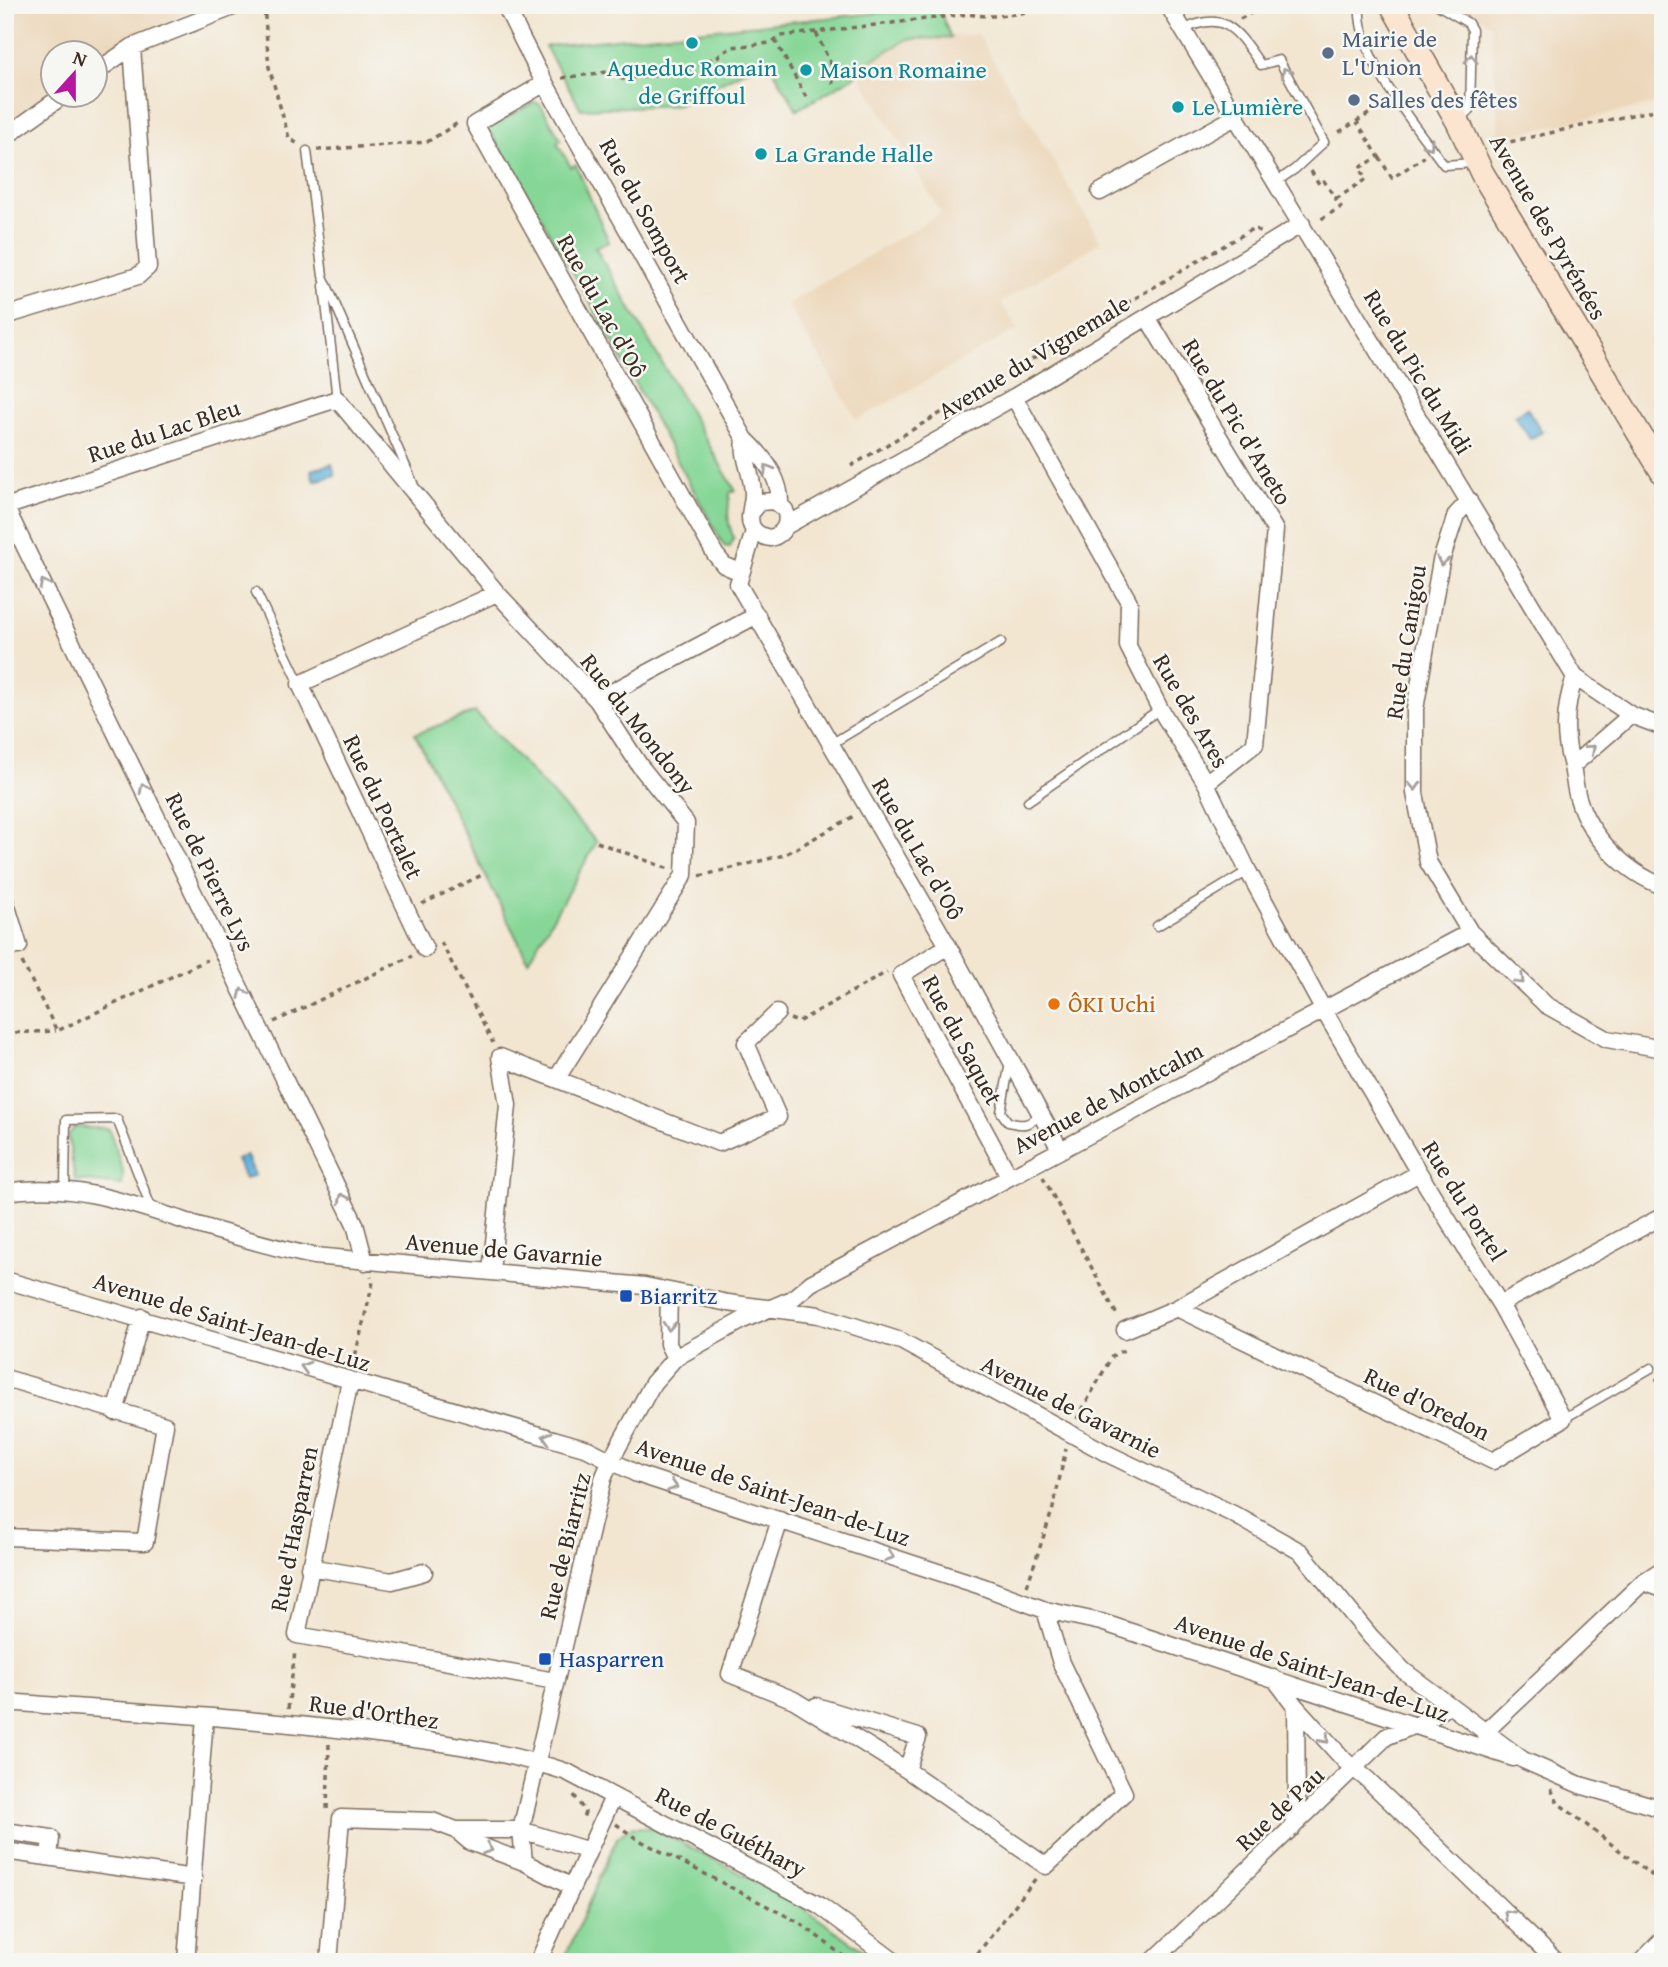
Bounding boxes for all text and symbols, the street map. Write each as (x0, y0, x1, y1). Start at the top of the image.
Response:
place label: Mairie de L'Union (1342, 21, 1437, 84)
marker: Aqueduc Romain de Griffoul (684, 35, 700, 51)
north arrow (38, 38, 108, 108)
text: N (69, 43, 91, 74)
marker: Mairie de L'Union (1320, 45, 1336, 61)
place label: Aqueduc Romain de Griffoul (607, 50, 778, 113)
place label: Maison Romaine (820, 52, 987, 87)
one-way arrow (1463, 53, 1479, 63)
marker: Maison Romaine (798, 62, 814, 78)
one-way arrow (1281, 67, 1294, 79)
place label: Salles des fêtes (1368, 82, 1518, 117)
place label: Le Lumière (1192, 89, 1303, 124)
marker: Salles des fêtes (1346, 92, 1362, 108)
marker: Le Lumière (1170, 99, 1186, 115)
street label: Avenue des Pyrénées (1481, 127, 1616, 326)
street label: Rue du Somport (591, 132, 700, 290)
place label: La Grande Halle (775, 136, 933, 171)
one-way arrow (1421, 137, 1433, 150)
marker: La Grande Halle (753, 146, 769, 162)
street label: Rue du Lac d'Oô (549, 228, 656, 384)
street label: Rue du Pic du Midi (1355, 283, 1482, 461)
street label: Avenue du Vignemale (931, 285, 1136, 428)
street label: Rue du Pic d'Aneto (1174, 332, 1301, 512)
street label: Rue du Lac Bleu (83, 389, 244, 472)
one-way arrow (764, 464, 777, 477)
one-way arrow (1435, 555, 1450, 567)
street label: Rue du Canigou (1376, 562, 1435, 722)
one-way arrow (38, 579, 52, 591)
street label: Rue du Mondony (572, 646, 705, 802)
street label: Rue des Ares (1145, 647, 1238, 775)
street label: Rue du Portalet (335, 729, 432, 885)
one-way arrow (1583, 744, 1595, 757)
street label: Rue du Lac d'Oô (863, 771, 973, 926)
one-way arrow (1408, 781, 1423, 792)
one-way arrow (139, 783, 153, 795)
street label: Rue de Pierre Lys (157, 786, 264, 957)
street label: Rue du Saquet (913, 968, 1012, 1112)
one-way arrow (1512, 971, 1525, 984)
place label: ÔKI Uchi (1068, 986, 1156, 1021)
one-way arrow (237, 988, 251, 1000)
marker: ÔKI Uchi (1046, 996, 1062, 1012)
street label: Avenue de Montcalm (1007, 1032, 1209, 1162)
street label: Rue du Portel (1414, 1134, 1515, 1268)
one-way arrow (337, 1193, 351, 1205)
street label: Avenue de Gavarnie (404, 1223, 604, 1276)
street label: Avenue de Saint-Jean-de-Luz (89, 1263, 375, 1380)
place label: Biarritz (640, 1278, 717, 1313)
marker: Biarritz (618, 1288, 634, 1304)
one-way arrow (661, 1321, 676, 1332)
street label: Avenue de Gavarnie (975, 1346, 1167, 1467)
street label: Rue d'Oredon (1358, 1358, 1497, 1449)
one-way arrow (299, 1361, 311, 1375)
street label: Avenue de Saint-Jean-de-Luz (631, 1428, 915, 1555)
one-way arrow (541, 1431, 553, 1446)
street label: Rue d'Hasparren (260, 1443, 327, 1614)
street label: Rue de Biarritz (529, 1469, 600, 1623)
one-way arrow (667, 1478, 679, 1492)
one-way arrow (883, 1548, 896, 1562)
street label: Avenue de Saint-Jean-de-Luz (1170, 1604, 1454, 1731)
place label: Hasparren (559, 1641, 665, 1676)
marker: Hasparren (537, 1651, 553, 1667)
street label: Rue d'Orthez (307, 1685, 441, 1738)
one-way arrow (1317, 1731, 1329, 1744)
street label: Rue de Pau (1228, 1758, 1332, 1859)
street label: Rue de Guéthary (650, 1777, 813, 1886)
one-way arrow (482, 1841, 494, 1855)
one-way arrow (1503, 1910, 1516, 1923)

